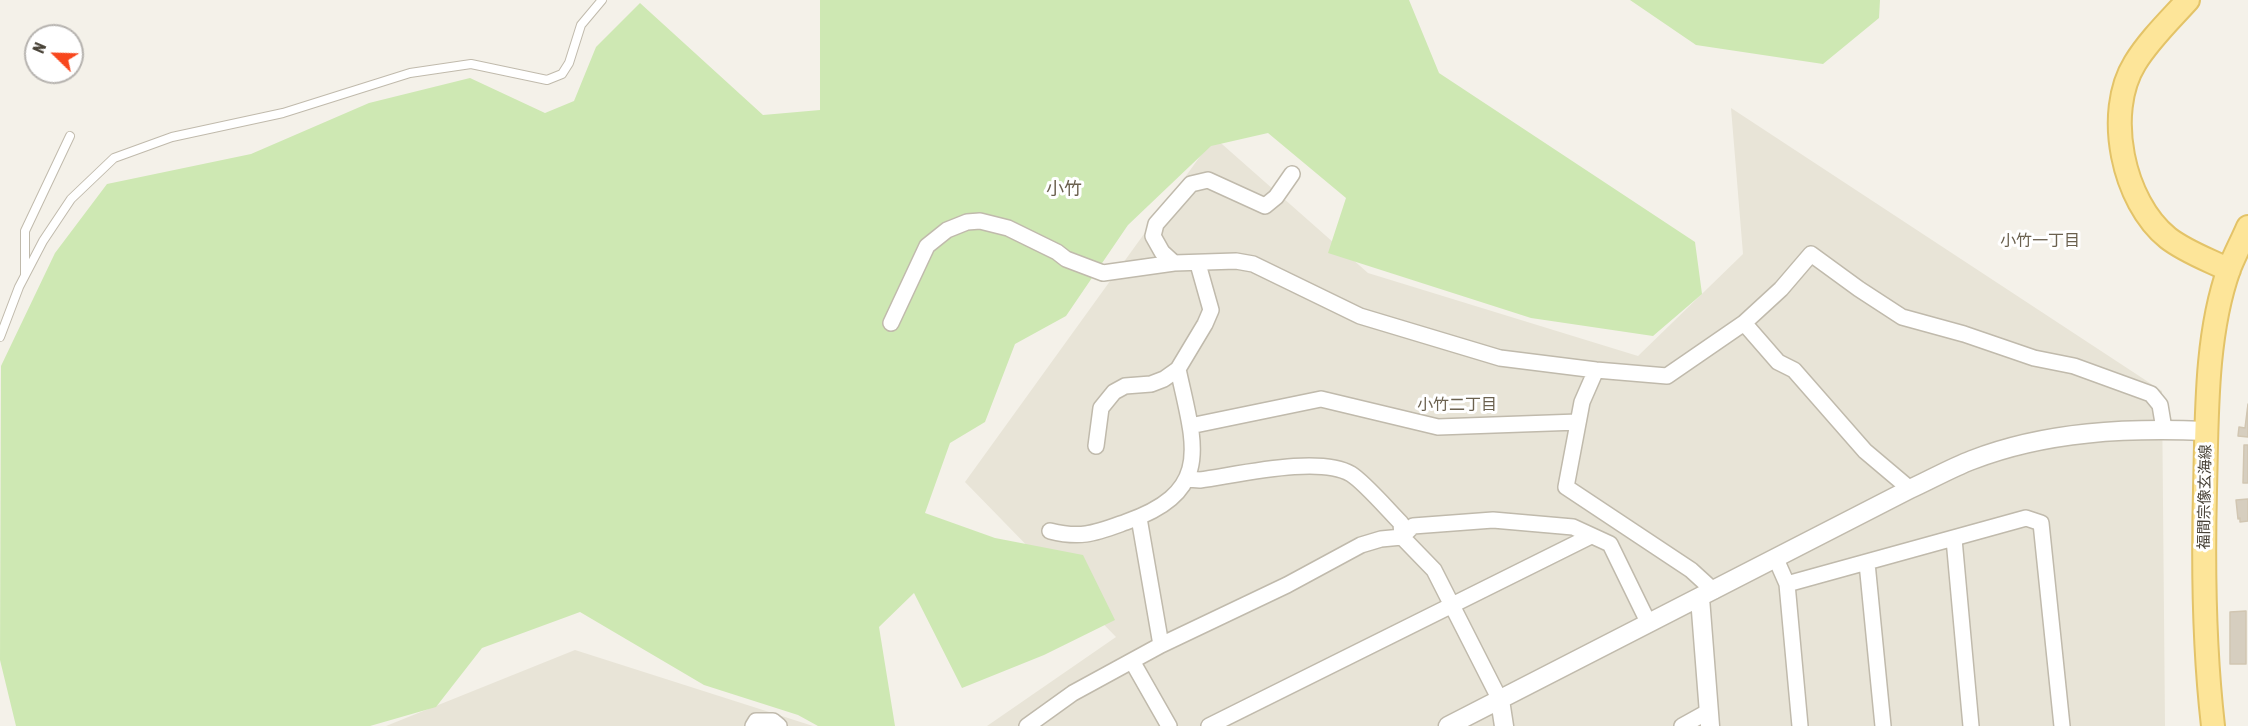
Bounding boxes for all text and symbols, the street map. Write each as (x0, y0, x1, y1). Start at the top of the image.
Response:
north arrow (24, 24, 84, 84)
text: N (29, 40, 49, 56)
district label: 小竹 (1046, 178, 1082, 200)
district label: 小竹一丁目 (2000, 231, 2080, 251)
district label: 小竹二丁目 (1417, 395, 1497, 415)
street label: 福間宗像玄海線 (2195, 444, 2215, 550)

